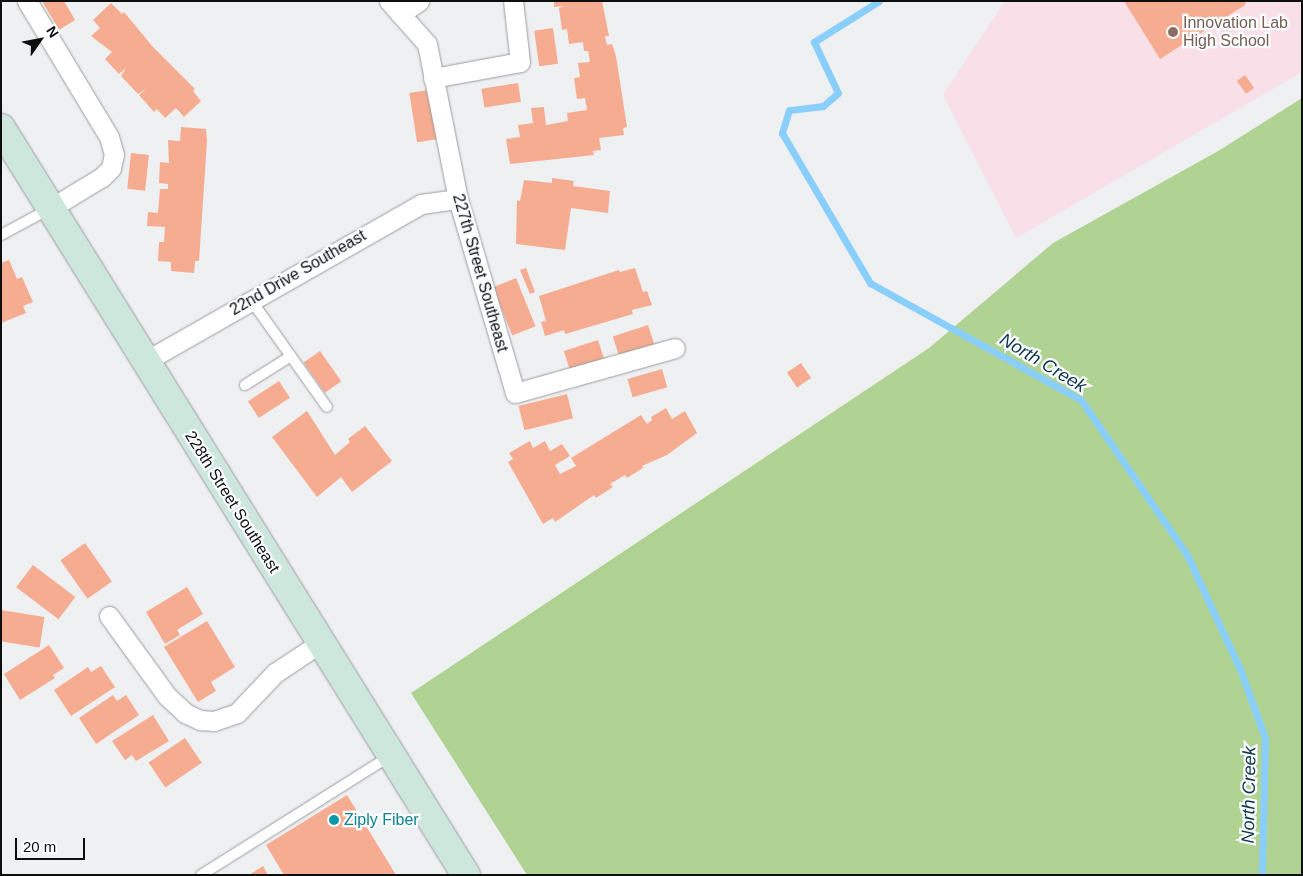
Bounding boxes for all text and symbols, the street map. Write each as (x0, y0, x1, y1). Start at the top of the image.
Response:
place label: Innovation Lab High School (1183, 13, 1288, 51)
north arrow (15, 15, 65, 65)
text: N (43, 23, 62, 40)
marker: Innovation Lab High School (1167, 26, 1179, 38)
street label: 227th Street Southeast (448, 192, 512, 354)
street label: 22nd Drive Southeast (227, 226, 369, 320)
water label: North Creek (996, 329, 1090, 397)
street label: 228th Street Southeast (180, 428, 284, 576)
water label: North Creek (1237, 746, 1261, 844)
place label: Ziply Fiber (344, 810, 419, 830)
marker: Ziply Fiber (328, 814, 340, 826)
scale bar (18, 828, 88, 860)
text: 20 m (23, 838, 56, 855)

